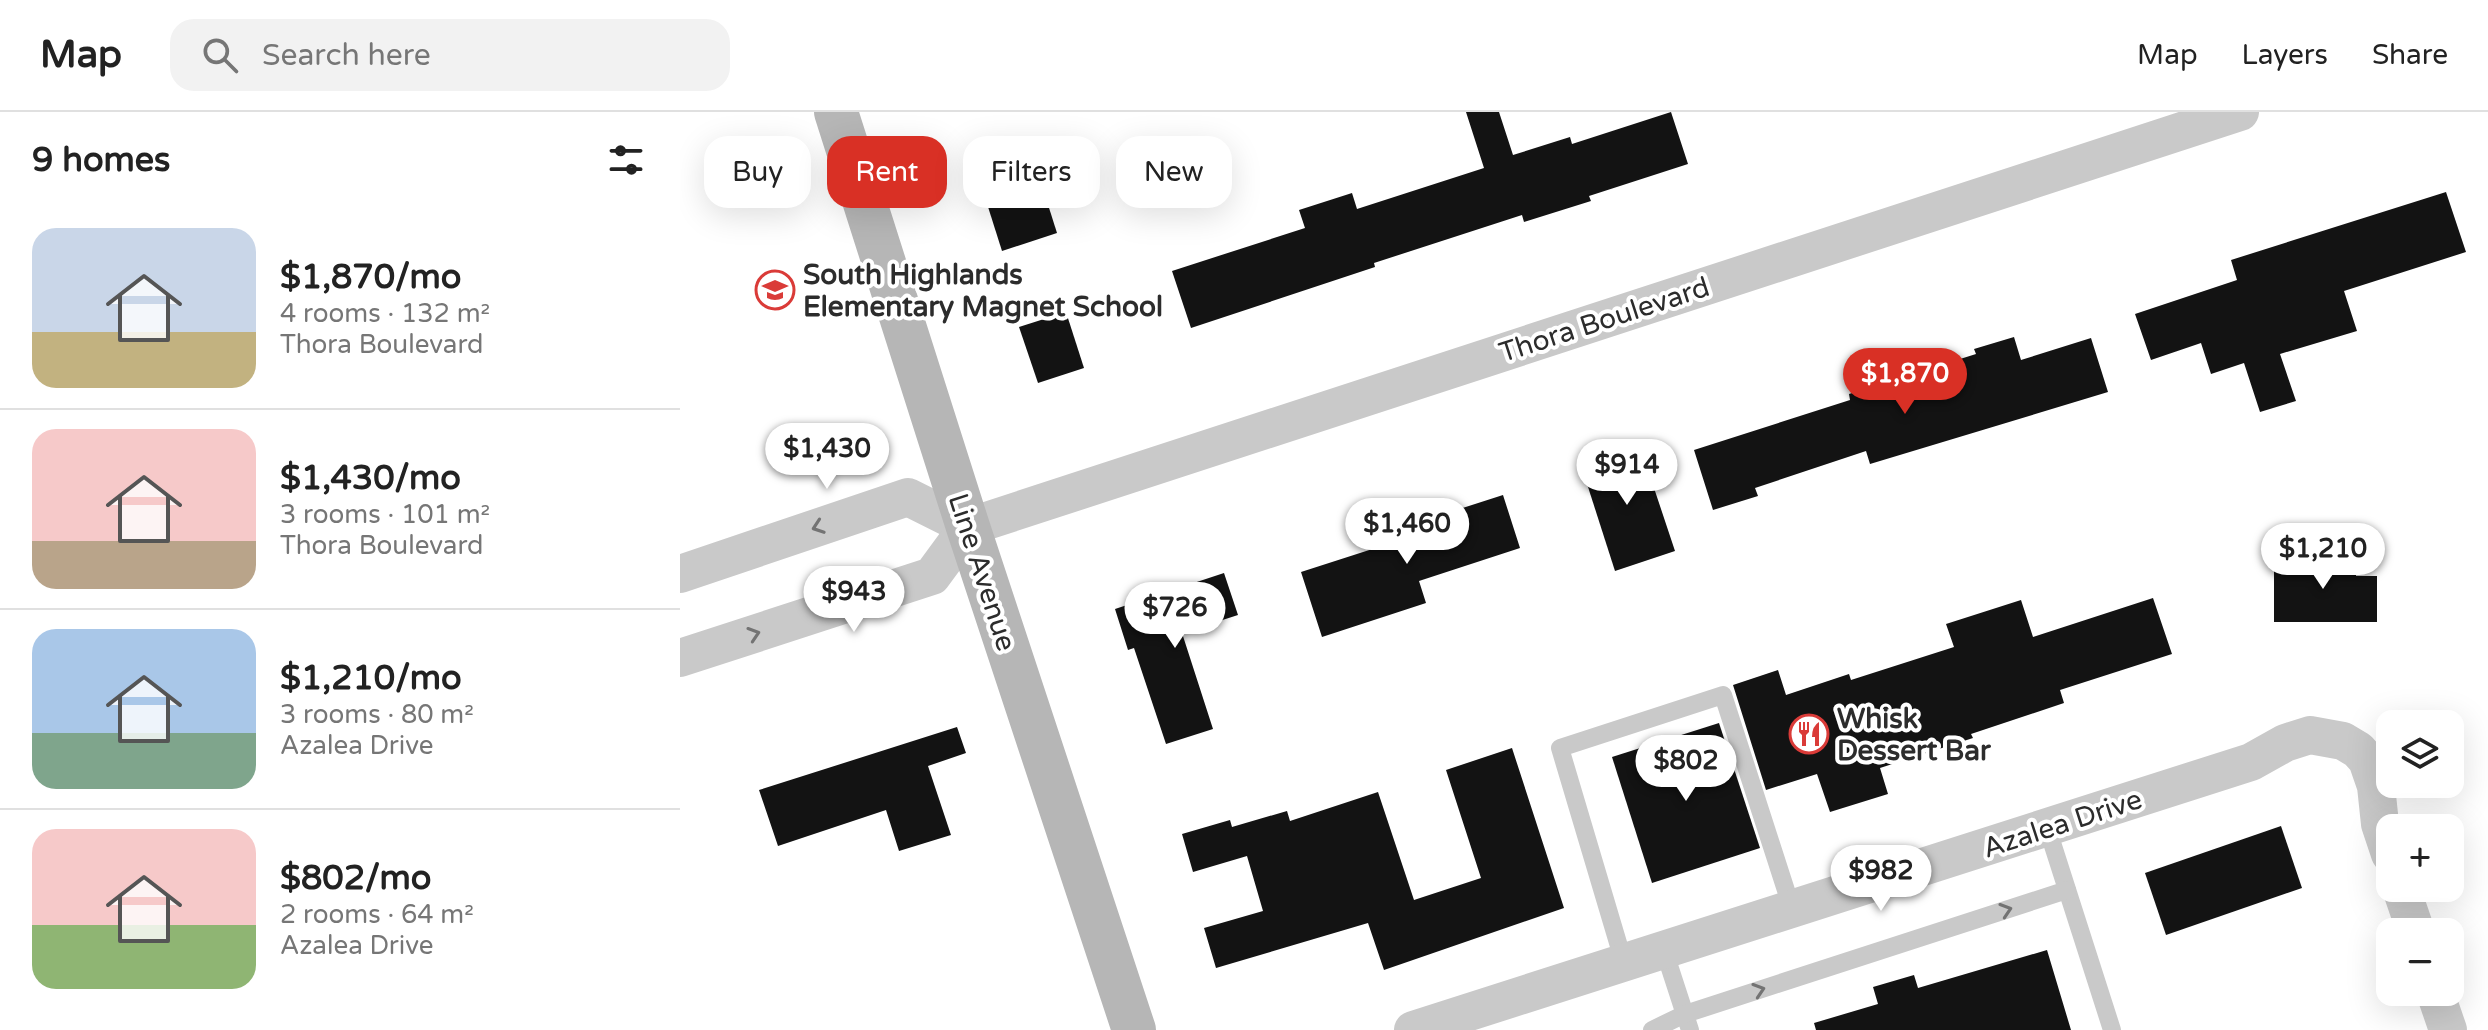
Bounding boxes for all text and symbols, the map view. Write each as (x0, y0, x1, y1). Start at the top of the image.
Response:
search box (170, 19, 730, 91)
text: Map (40, 32, 122, 78)
icon: search (198, 33, 242, 77)
text: Search here (262, 37, 431, 74)
text: Map (2137, 38, 2198, 72)
text: Layers (2242, 38, 2328, 72)
text: Share (2372, 38, 2448, 72)
chip: Buy (704, 136, 811, 208)
chip: Rent (827, 136, 947, 208)
chip: Filters (963, 136, 1100, 208)
chip: New (1116, 136, 1232, 208)
icon: filters (604, 138, 648, 182)
text: 9 homes (32, 140, 170, 181)
text: $1,870/mo (280, 257, 461, 298)
place label: South Highlands Elementary Magnet School (803, 258, 1163, 324)
icon: home (96, 260, 192, 356)
school or university icon: South Highlands Elementary Magnet School (754, 269, 796, 311)
street label: Thora Boulevard (1495, 270, 1714, 370)
text: 4 rooms · 132 m² (280, 298, 490, 329)
text: Thora Boulevard (280, 329, 483, 360)
pin: $1,870 (1840, 348, 1970, 416)
text: $1,870 (1861, 358, 1949, 389)
pin: $1,430 (762, 423, 892, 491)
text: $1,430 (783, 433, 871, 464)
pin: $914 (1580, 439, 1674, 507)
text: $914 (1594, 449, 1660, 480)
text: $1,430/mo (280, 458, 461, 499)
icon: home (96, 461, 192, 557)
street label: Line Avenue (941, 489, 1023, 655)
pin: $1,460 (1342, 498, 1472, 566)
text: 3 rooms · 101 m² (280, 499, 490, 530)
text: $1,460 (1363, 508, 1451, 539)
one-way arrow (812, 518, 826, 534)
pin: $1,210 (2258, 523, 2388, 591)
text: Thora Boulevard (280, 530, 483, 561)
text: $1,210 (2279, 533, 2367, 564)
pin: $943 (807, 566, 901, 634)
text: $943 (821, 576, 887, 607)
pin: $726 (1128, 582, 1222, 650)
text: $726 (1142, 592, 1208, 623)
one-way arrow (746, 627, 760, 643)
text: $1,210/mo (280, 658, 462, 699)
icon: home (96, 661, 192, 757)
text: 3 rooms · 80 m² (280, 699, 474, 730)
place label: Whisk Dessert Bar (1837, 702, 1992, 768)
map controls (2376, 710, 2464, 1006)
button: layers (2376, 710, 2464, 798)
restaurant icon: Whisk Dessert Bar (1788, 713, 1830, 755)
text: Azalea Drive (280, 730, 434, 761)
pin: $802 (1639, 735, 1733, 803)
text: $802 (1653, 745, 1719, 776)
street label: Azalea Drive (1978, 782, 2146, 866)
button: + (2376, 814, 2464, 902)
pin: $982 (1834, 845, 1928, 913)
text: $982 (1848, 855, 1914, 886)
text: $802/mo (280, 858, 431, 899)
icon: home (96, 861, 192, 957)
text: 2 rooms · 64 m² (280, 899, 474, 930)
one-way arrow (1999, 903, 2012, 919)
button: − (2376, 918, 2464, 1006)
text: Azalea Drive (280, 930, 434, 961)
one-way arrow (1751, 984, 1765, 1000)

